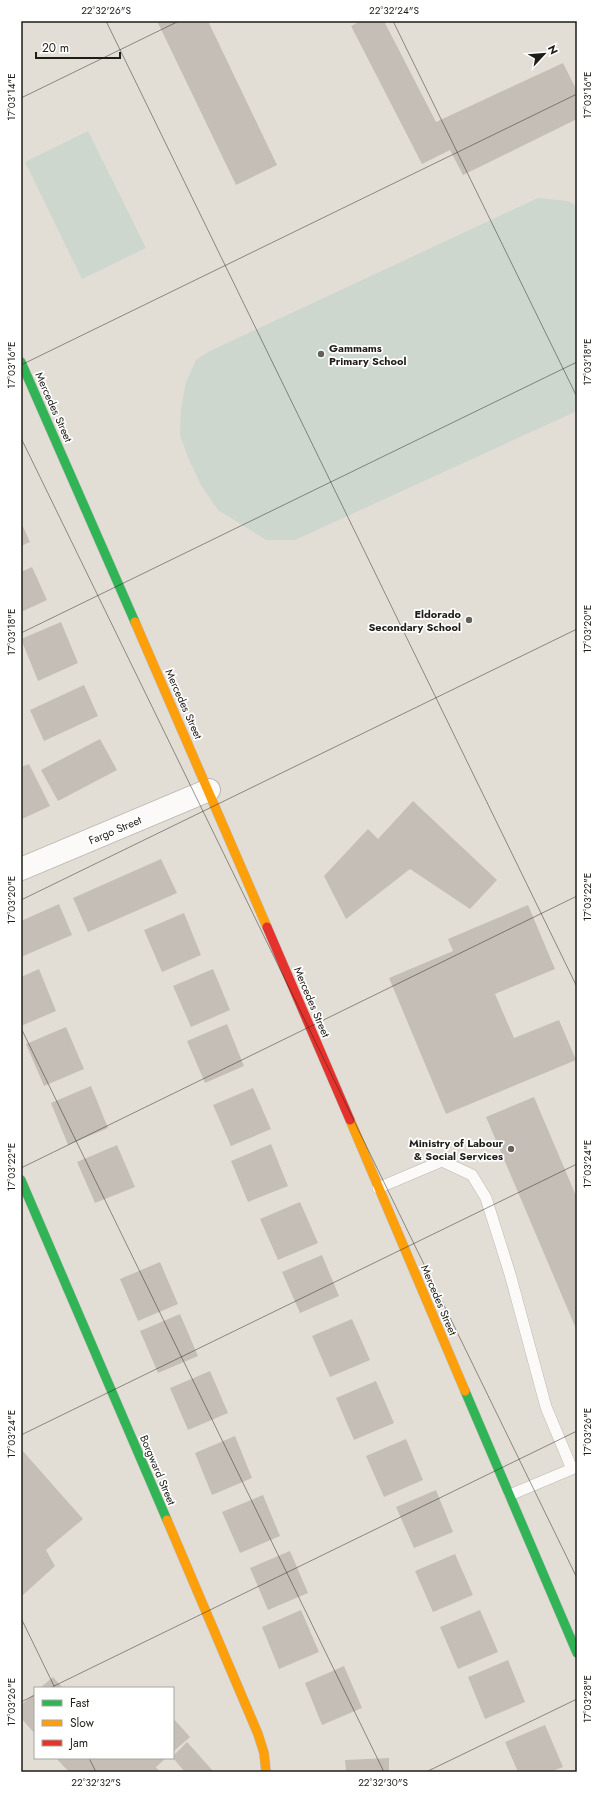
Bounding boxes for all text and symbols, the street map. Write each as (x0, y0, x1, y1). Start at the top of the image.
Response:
text: 22°32'26"S (81, 3, 131, 18)
text: 22°32'24"S (369, 3, 419, 18)
scale bar (36, 34, 120, 60)
north arrow (524, 34, 564, 74)
text: 20 m (42, 39, 69, 57)
text: N (544, 42, 562, 57)
text: 17°03'16"E (580, 71, 595, 119)
text: 17°03'14"E (4, 73, 19, 121)
text: 17°03'18"E (580, 339, 595, 385)
place label: Gammams Primary School (329, 340, 407, 369)
text: 17°03'16"E (4, 341, 19, 389)
marker: Gammams Primary School (316, 349, 326, 359)
street label: Mercedes Street (31, 369, 77, 445)
text: 17°03'20"E (580, 605, 595, 653)
place label: Eldorado Secondary School (368, 606, 462, 635)
text: 17°03'18"E (4, 609, 19, 655)
marker: Eldorado Secondary School (464, 615, 474, 625)
street label: Mercedes Street (161, 666, 207, 742)
street label: Fargo Street (86, 812, 144, 848)
text: 17°03'22"E (580, 873, 595, 921)
text: 17°03'20"E (4, 876, 19, 924)
street label: Mercedes Street (290, 964, 334, 1040)
place label: Ministry of Labour & Social Services (409, 1135, 503, 1164)
text: 17°03'24"E (580, 1140, 595, 1188)
text: 17°03'22"E (4, 1143, 19, 1191)
marker: Ministry of Labour & Social Services (506, 1144, 516, 1154)
street label: Mercedes Street (417, 1262, 461, 1338)
text: 17°03'26"E (580, 1408, 595, 1456)
text: 17°03'24"E (4, 1410, 19, 1458)
street label: Borgward Street (136, 1433, 180, 1508)
text: 17°03'28"E (580, 1675, 595, 1723)
text: 17°03'26"E (4, 1678, 19, 1726)
legend (34, 1687, 174, 1759)
text: Fast (70, 1694, 89, 1712)
text: Slow (70, 1714, 95, 1732)
text: Jam (68, 1734, 88, 1752)
text: 22°32'32"S (71, 1775, 121, 1790)
text: 22°32'30"S (358, 1775, 408, 1790)

